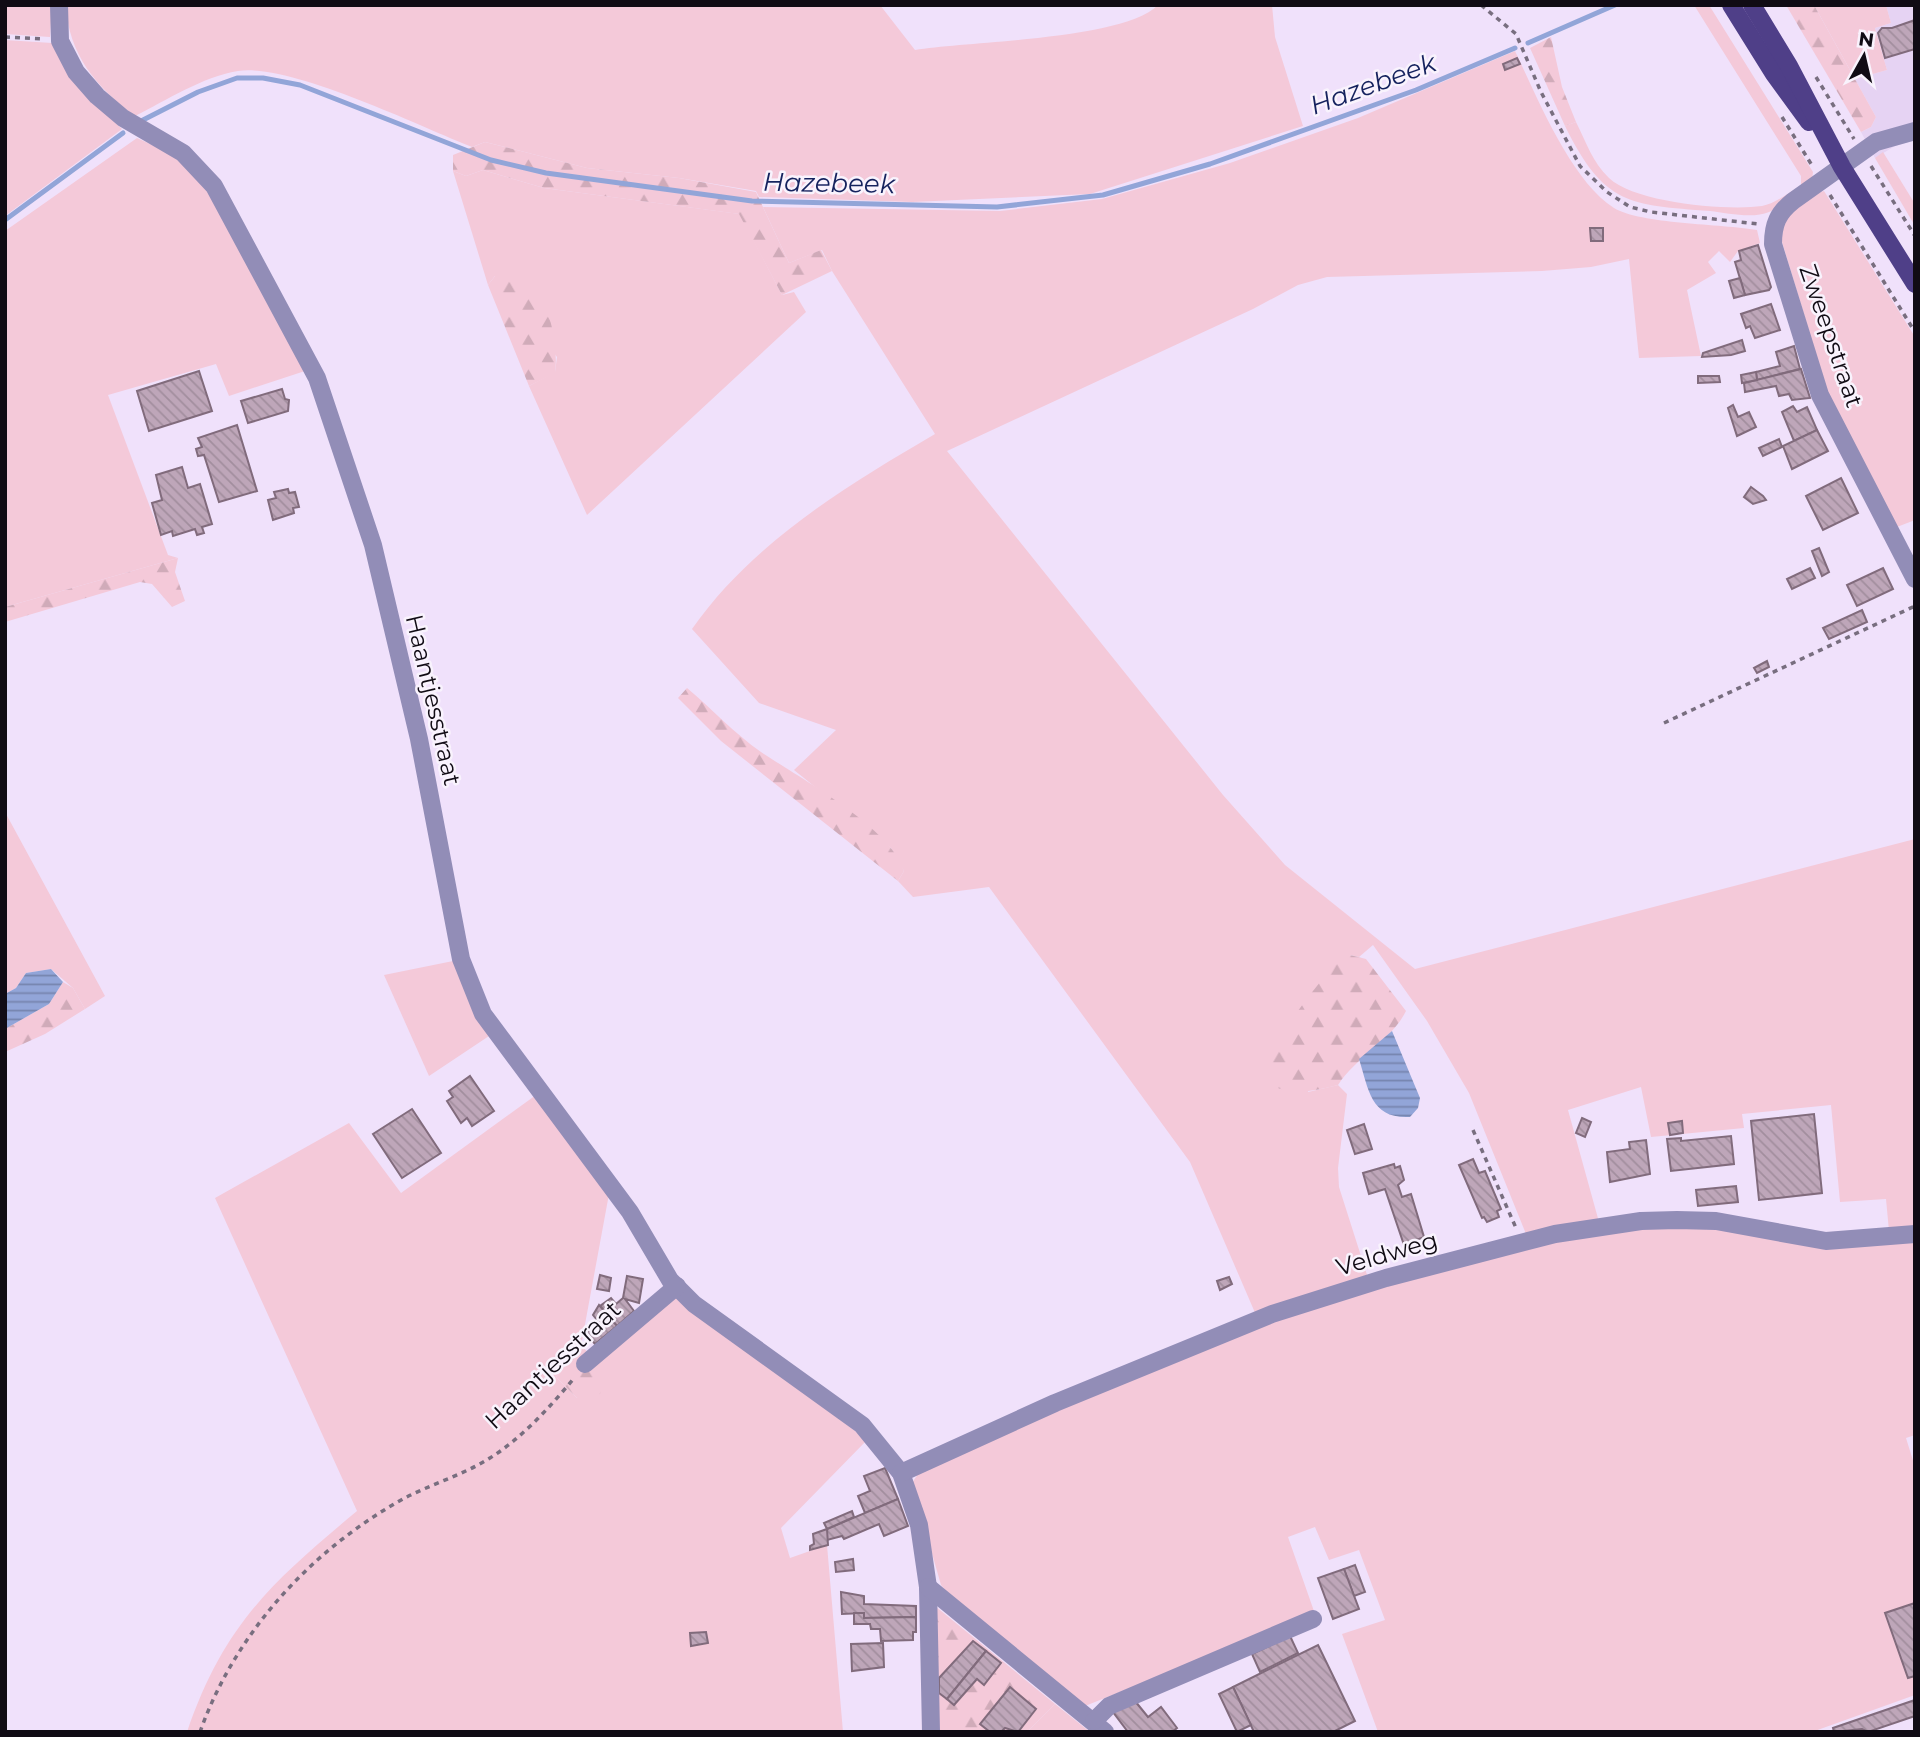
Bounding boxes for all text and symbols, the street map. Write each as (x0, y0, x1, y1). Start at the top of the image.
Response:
north arrow (1829, 21, 1899, 91)
text: N (1857, 27, 1876, 52)
water label: Hazebeek (1306, 46, 1442, 122)
water label: Hazebeek (763, 166, 897, 200)
street label: Zweepstraat (1793, 260, 1870, 411)
street label: Haantjesstraat (400, 611, 467, 789)
street label: Veldweg (1333, 1225, 1441, 1282)
street label: Haantjesstraat (479, 1294, 627, 1435)

